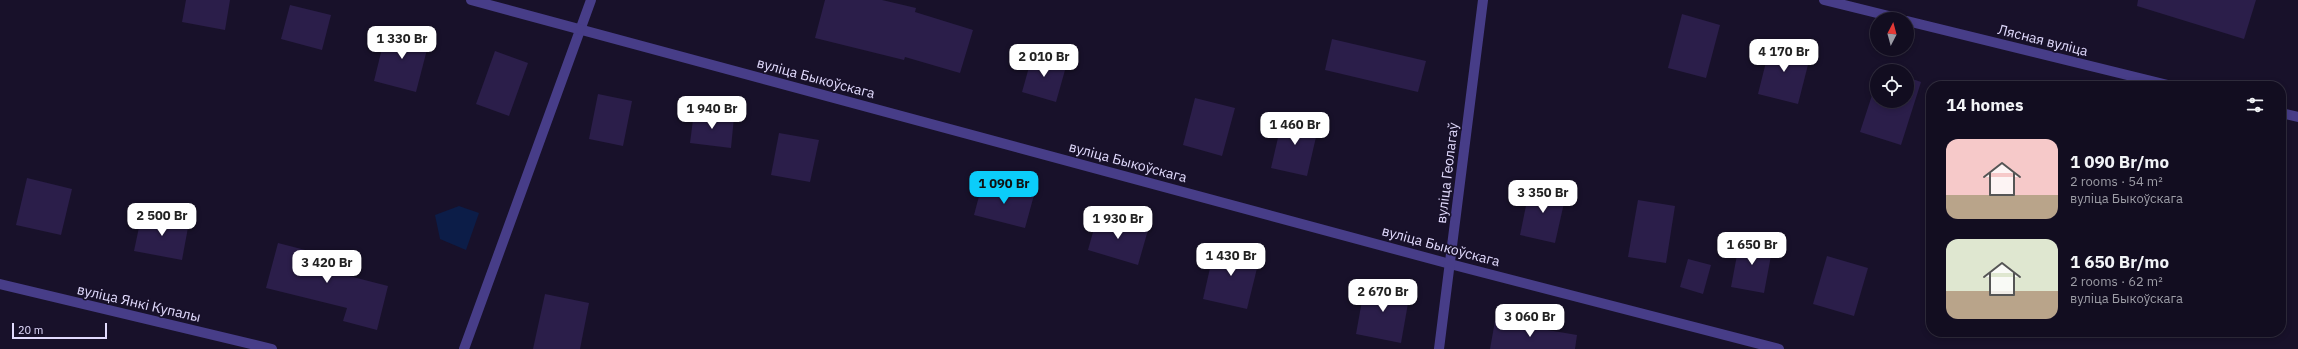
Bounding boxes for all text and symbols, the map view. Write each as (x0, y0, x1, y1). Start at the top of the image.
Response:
north arrow (1870, 12, 1914, 56)
map controls (1870, 12, 1914, 108)
street label: Лясная вуліца (1996, 20, 2090, 60)
pin: 1 330 Br (361, 26, 443, 60)
text: 1 330 Br (376, 30, 428, 47)
pin: 4 170 Br (1743, 39, 1825, 73)
text: 4 170 Br (1758, 43, 1810, 60)
pin: 2 010 Br (1003, 44, 1085, 78)
text: 2 010 Br (1018, 48, 1070, 65)
street label: вуліца Быкоўскага (755, 54, 878, 103)
button: locate (1870, 64, 1914, 108)
text: 14 homes (1946, 94, 2023, 116)
icon: filters (2244, 94, 2266, 116)
pin: 1 940 Br (671, 96, 753, 130)
text: 1 940 Br (686, 100, 738, 117)
pin: 1 460 Br (1254, 112, 1336, 146)
text: 1 460 Br (1269, 116, 1321, 133)
street label: вуліца Геолагаў (1432, 121, 1462, 225)
street label: вуліца Быкоўскага (1067, 138, 1190, 187)
text: 1 090 Br/mo (2070, 151, 2169, 173)
icon: home (1978, 155, 2026, 203)
pin: 1 090 Br (963, 171, 1045, 205)
text: 2 rooms · 54 m² (2070, 173, 2163, 190)
text: 1 090 Br (978, 175, 1030, 192)
pin: 3 350 Br (1502, 180, 1584, 214)
text: 3 350 Br (1517, 184, 1569, 201)
text: вуліца Быкоўскага (2070, 190, 2183, 207)
pin: 2 500 Br (121, 203, 203, 237)
pin: 1 930 Br (1077, 206, 1159, 240)
text: 2 500 Br (136, 207, 188, 224)
text: 1 930 Br (1092, 210, 1144, 227)
street label: вуліца Быкоўскага (1380, 222, 1503, 271)
pin: 1 650 Br (1711, 232, 1793, 266)
text: 1 650 Br (1726, 236, 1778, 253)
pin: 1 430 Br (1190, 243, 1272, 277)
text: 1 430 Br (1205, 247, 1257, 264)
pin: 3 420 Br (286, 250, 368, 284)
text: 1 650 Br/mo (2070, 251, 2169, 273)
text: 3 420 Br (301, 254, 353, 271)
icon: home (1978, 255, 2026, 303)
text: 2 rooms · 62 m² (2070, 273, 2163, 290)
pin: 2 670 Br (1342, 279, 1424, 313)
street label: вуліца Янкі Купалы (75, 280, 203, 326)
text: 2 670 Br (1357, 283, 1409, 300)
text: вуліца Быкоўскага (2070, 290, 2183, 307)
pin: 3 060 Br (1489, 304, 1571, 338)
text: 3 060 Br (1504, 308, 1556, 325)
scale bar (12, 321, 107, 340)
text: 20 m (18, 323, 43, 337)

